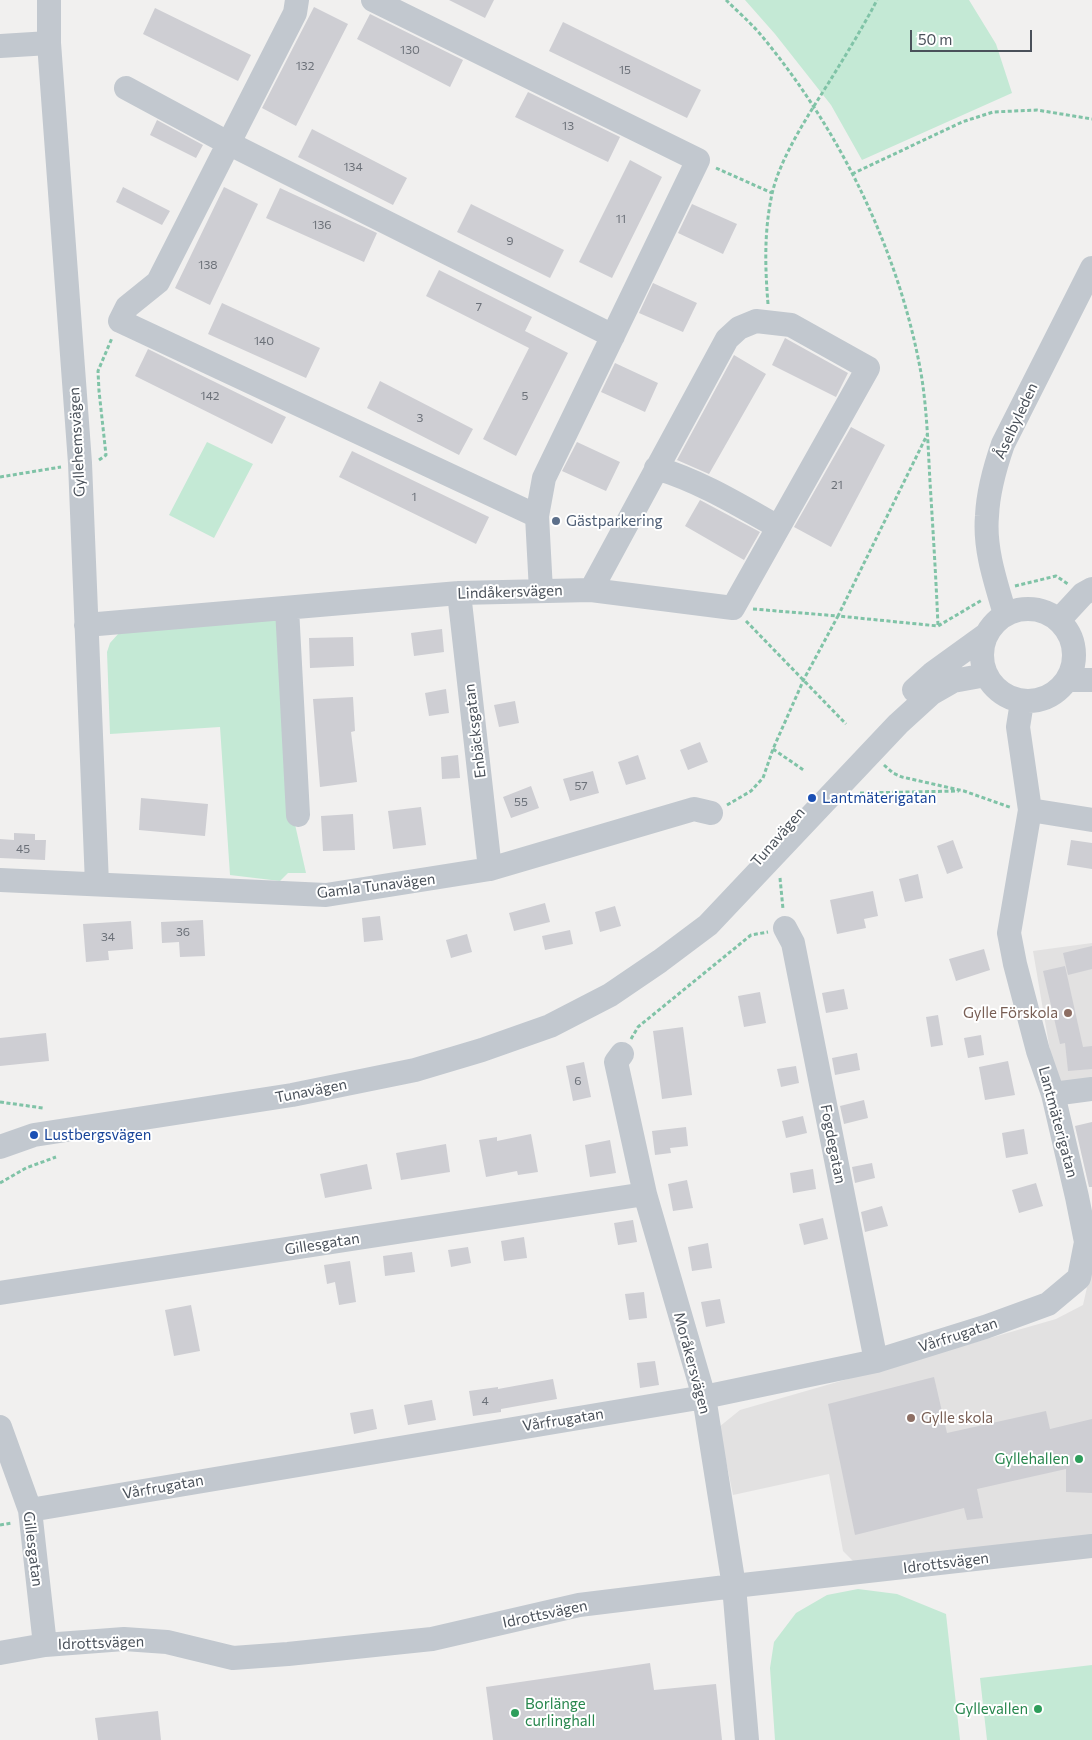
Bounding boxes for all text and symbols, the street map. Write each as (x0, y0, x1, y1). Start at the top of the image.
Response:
scale bar (912, 20, 1034, 52)
text: 50 m (918, 30, 952, 48)
house number: 130 (400, 43, 420, 57)
house number: 132 (296, 59, 314, 73)
house number: 15 (619, 63, 631, 77)
house number: 13 (562, 119, 574, 133)
house number: 134 (343, 160, 363, 174)
house number: 11 (616, 212, 626, 226)
house number: 136 (312, 218, 332, 232)
house number: 9 (506, 234, 514, 248)
house number: 138 (198, 258, 218, 272)
house number: 7 (476, 300, 482, 314)
house number: 140 (254, 334, 274, 348)
street label: Åselbyleden (990, 380, 1042, 462)
street label: Gyllehemsvägen (65, 387, 89, 497)
house number: 142 (201, 389, 219, 403)
house number: 5 (522, 389, 528, 403)
house number: 3 (417, 411, 423, 425)
house number: 21 (831, 478, 843, 492)
house number: 1 (411, 490, 417, 504)
place label: Gästparkering (566, 512, 663, 530)
marker: Gästparkering (550, 515, 562, 527)
street label: Lindåkersvägen (457, 581, 563, 603)
street label: Enbäcksgatan (460, 683, 490, 779)
house number: 57 (574, 779, 588, 793)
place label: Lantmäterigatan (822, 789, 936, 807)
marker: Lantmäterigatan (806, 792, 818, 804)
house number: 55 (514, 795, 528, 809)
street label: Tunavägen (747, 804, 809, 870)
house number: 45 (16, 842, 30, 856)
street label: Gamla Tunavägen (316, 870, 436, 902)
house number: 36 (176, 925, 190, 939)
house number: 34 (101, 930, 115, 944)
place label: Gylle Förskola (963, 1004, 1058, 1022)
marker: Gylle Förskola (1062, 1007, 1074, 1019)
street label: Lantmäterigatan (1035, 1064, 1081, 1180)
house number: 6 (574, 1074, 582, 1088)
street label: Tunavägen (274, 1075, 348, 1107)
street label: Fogdegatan (817, 1103, 849, 1185)
place label: Lustbergsvägen (44, 1126, 151, 1144)
marker: Lustbergsvägen (28, 1129, 40, 1141)
street label: Gillesgatan (283, 1229, 361, 1259)
street label: Moråkersvägen (670, 1310, 714, 1416)
street label: Vårfrugatan (916, 1314, 1000, 1356)
house number: 4 (481, 1394, 489, 1408)
street label: Vårfrugatan (521, 1405, 605, 1435)
place label: Gylle skola (921, 1409, 993, 1427)
marker: Gylle skola (905, 1412, 917, 1424)
place label: Gyllehallen (994, 1450, 1069, 1468)
marker: Gyllehallen (1073, 1453, 1085, 1465)
street label: Vårfrugatan (121, 1471, 205, 1503)
street label: Gillesgatan (19, 1510, 47, 1588)
street label: Idrottsvägen (902, 1549, 990, 1577)
street label: Idrottsvägen (501, 1596, 589, 1632)
street label: Idrottsvägen (58, 1633, 144, 1653)
place label: Borlänge curlinghall (525, 1695, 595, 1730)
place label: Gyllevallen (955, 1700, 1028, 1718)
marker: Gyllevallen (1032, 1703, 1044, 1715)
marker: Borlänge curlinghall (509, 1707, 521, 1719)

